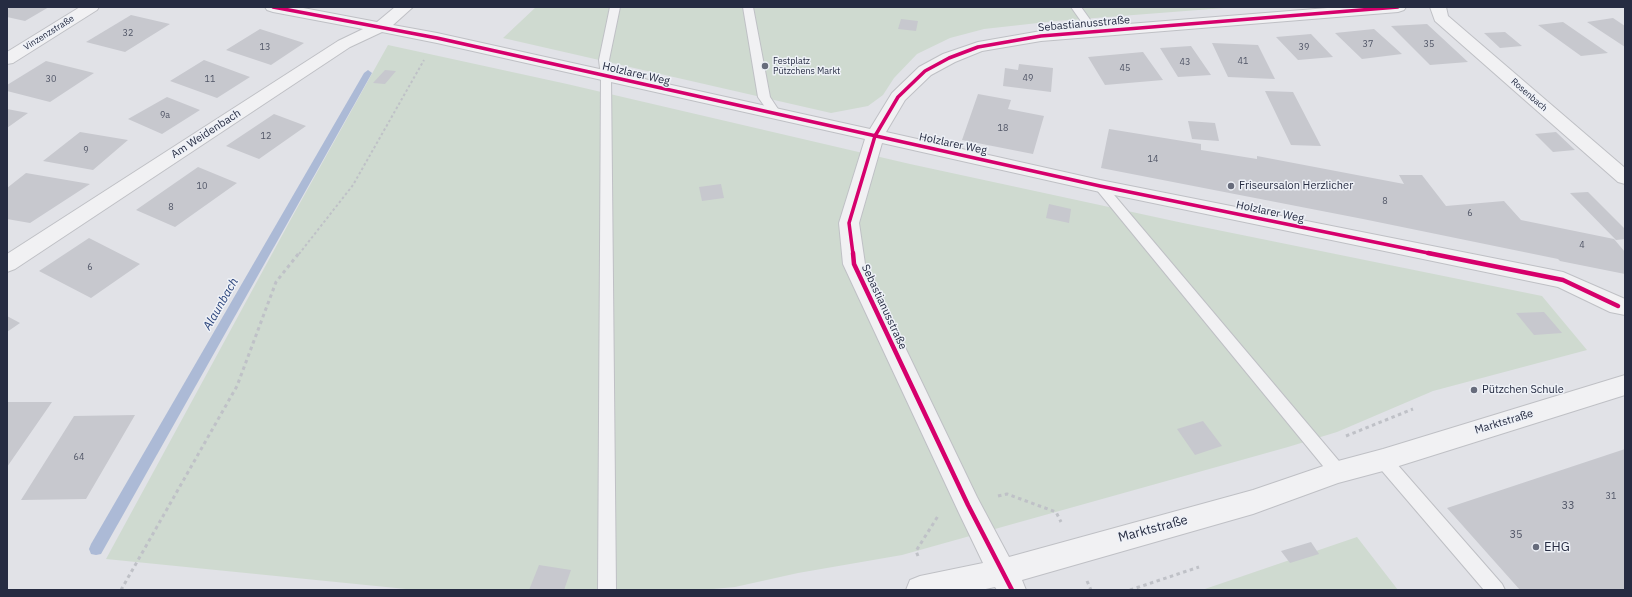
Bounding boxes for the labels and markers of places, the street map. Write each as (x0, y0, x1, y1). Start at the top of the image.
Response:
place label: Festplatz Pützchens Markt (773, 56, 840, 77)
marker: Festplatz Pützchens Markt (760, 61, 770, 71)
place label: Friseursalon Herzlicher (1239, 179, 1353, 193)
marker: Friseursalon Herzlicher (1226, 181, 1236, 191)
place label: Pützchen Schule (1482, 383, 1564, 397)
marker: Pützchen Schule (1469, 385, 1479, 395)
place label: EHG (1544, 539, 1570, 555)
marker: EHG (1531, 542, 1541, 552)

